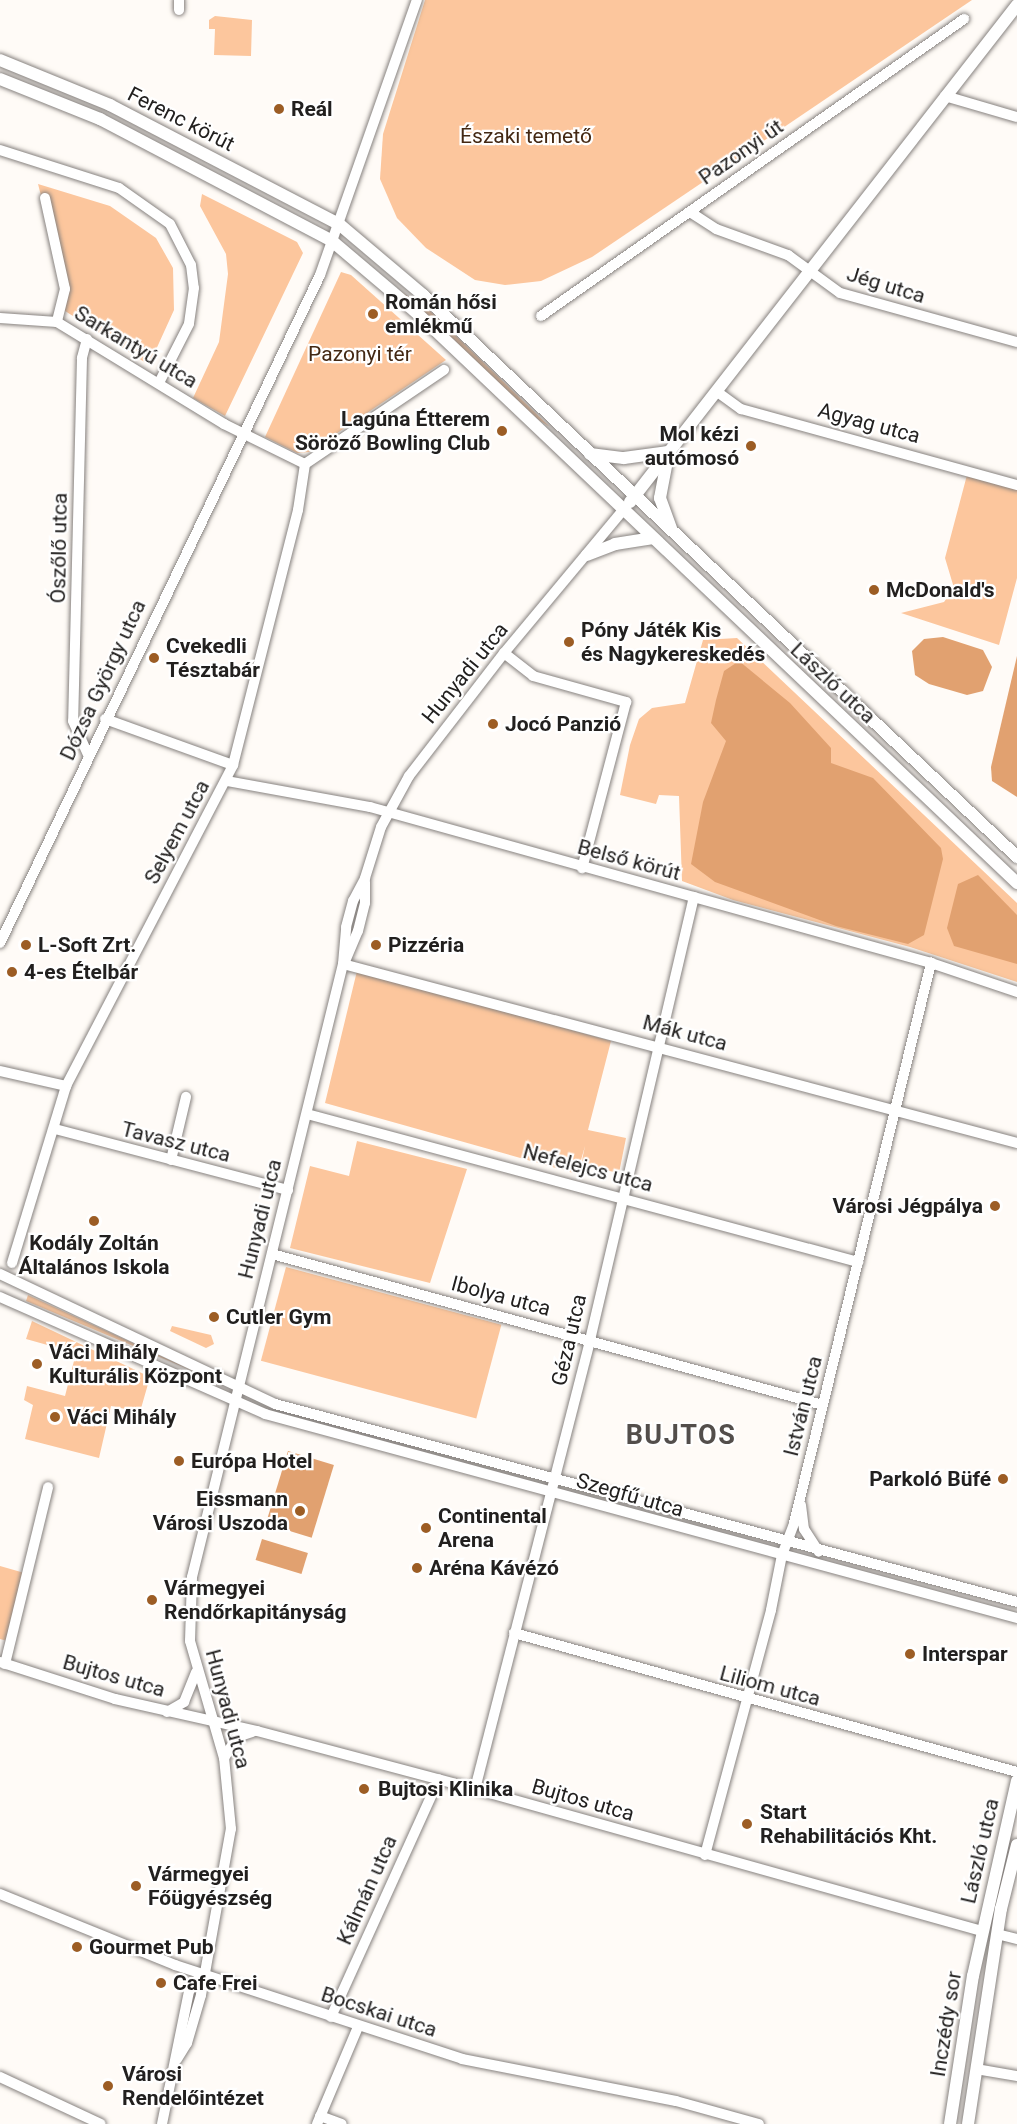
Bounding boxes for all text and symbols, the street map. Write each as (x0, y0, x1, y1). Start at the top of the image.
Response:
street label: Ferenc körút (123, 81, 239, 157)
place label: Reál (291, 96, 333, 122)
marker: Reál (272, 102, 286, 116)
street label: Pazonyi út (694, 114, 788, 190)
park label: Északi temető (460, 123, 592, 149)
street label: Jég utca (844, 261, 928, 309)
place label: Román hősi emlékmű (385, 289, 497, 339)
street label: Sarkantyú utca (70, 300, 202, 394)
marker: Román hősi emlékmű (366, 307, 380, 321)
park label: Pazonyi tér (308, 341, 412, 367)
street label: Agyag utca (815, 397, 923, 449)
place label: Lagúna Étterem Söröző Bowling Club (295, 406, 490, 456)
place label: Mol kézi autómosó (645, 421, 739, 471)
marker: Lagúna Étterem Söröző Bowling Club (495, 424, 509, 438)
marker: Mol kézi autómosó (744, 439, 758, 453)
street label: Ószőlő utca (45, 492, 73, 604)
place label: McDonald's (886, 577, 994, 603)
marker: McDonald's (867, 583, 881, 597)
street label: Dózsa György utca (55, 596, 151, 764)
place label: Póny Játék Kis és Nagykereskedés (581, 617, 765, 667)
street label: Hunyadi utca (417, 618, 513, 728)
place label: Cvekedli Tésztabár (166, 633, 260, 683)
marker: Póny Játék Kis és Nagykereskedés (562, 635, 576, 649)
street label: László utca (785, 637, 881, 729)
marker: Cvekedli Tésztabár (147, 651, 161, 665)
place label: Jocó Panzió (505, 711, 621, 737)
marker: Jocó Panzió (486, 717, 500, 731)
street label: Selyem utca (139, 776, 215, 888)
street label: Belső körút (575, 834, 683, 886)
place label: L-Soft Zrt. (38, 932, 136, 958)
place label: Pizzéria (388, 932, 464, 958)
marker: L-Soft Zrt. (19, 938, 33, 952)
marker: Pizzéria (369, 938, 383, 952)
place label: 4-es Ételbár (24, 959, 138, 985)
marker: 4-es Ételbár (5, 965, 19, 979)
street label: Mák utca (640, 1010, 730, 1056)
street label: Tavasz utca (119, 1116, 233, 1168)
street label: Nefelejcs utca (520, 1139, 656, 1197)
street label: Hunyadi utca (233, 1157, 287, 1281)
place label: Városi Jégpálya (832, 1193, 983, 1219)
marker: Városi Jégpálya (988, 1199, 1002, 1213)
marker: Kodály Zoltán Általános Iskola (87, 1214, 101, 1228)
place label: Kodály Zoltán Általános Iskola (18, 1230, 170, 1280)
street label: Ibolya utca (449, 1271, 553, 1321)
street label: Géza utca (546, 1292, 592, 1388)
place label: Cutler Gym (226, 1304, 331, 1330)
marker: Cutler Gym (207, 1310, 221, 1324)
place label: Váci Mihály Kulturális Központ (49, 1339, 222, 1389)
street label: István utca (778, 1353, 828, 1459)
marker: Váci Mihály Kulturális Központ (30, 1357, 44, 1371)
place label: Váci Mihály (67, 1404, 176, 1430)
marker: Váci Mihály (48, 1410, 62, 1424)
district label: BUJTOS (626, 1420, 736, 1452)
place label: Európa Hotel (191, 1448, 313, 1474)
marker: Európa Hotel (172, 1454, 186, 1468)
place label: Parkoló Büfé (869, 1466, 991, 1492)
street label: Szegfű utca (573, 1468, 687, 1522)
marker: Parkoló Büfé (996, 1472, 1010, 1486)
place label: Eissmann Városi Uszoda (153, 1486, 288, 1536)
place label: Continental Arena (438, 1503, 547, 1553)
marker: Eissmann Városi Uszoda (293, 1504, 307, 1518)
marker: Continental Arena (419, 1521, 433, 1535)
place label: Aréna Kávézó (429, 1555, 559, 1581)
marker: Aréna Kávézó (410, 1561, 424, 1575)
place label: Vármegyei Rendőrkapitányság (164, 1575, 346, 1625)
marker: Vármegyei Rendőrkapitányság (145, 1593, 159, 1607)
place label: Interspar (922, 1641, 1008, 1667)
street label: Hunyadi utca (200, 1647, 256, 1771)
marker: Interspar (903, 1647, 917, 1661)
street label: Bujtos utca (60, 1649, 168, 1703)
street label: Liliom utca (717, 1660, 823, 1712)
street label: Bujtos utca (529, 1773, 637, 1827)
place label: Bujtosi Klinika (378, 1776, 513, 1802)
marker: Bujtosi Klinika (355, 1780, 373, 1798)
street label: László utca (956, 1796, 1004, 1906)
place label: Start Rehabilitációs Kht. (760, 1799, 937, 1849)
marker: Start Rehabilitációs Kht. (738, 1815, 756, 1833)
street label: Kálmán utca (332, 1831, 402, 1949)
place label: Vármegyei Főügyészség (148, 1861, 272, 1911)
marker: Vármegyei Főügyészség (129, 1879, 143, 1893)
place label: Gourmet Pub (89, 1934, 214, 1960)
marker: Gourmet Pub (70, 1940, 84, 1954)
street label: Inczédy sor (925, 1969, 967, 2079)
place label: Cafe Frei (173, 1970, 257, 1996)
marker: Cafe Frei (154, 1976, 168, 1990)
street label: Bocskai utca (318, 1981, 440, 2043)
place label: Városi Rendelőintézet (122, 2061, 264, 2111)
marker: Városi Rendelőintézet (99, 2077, 117, 2095)

